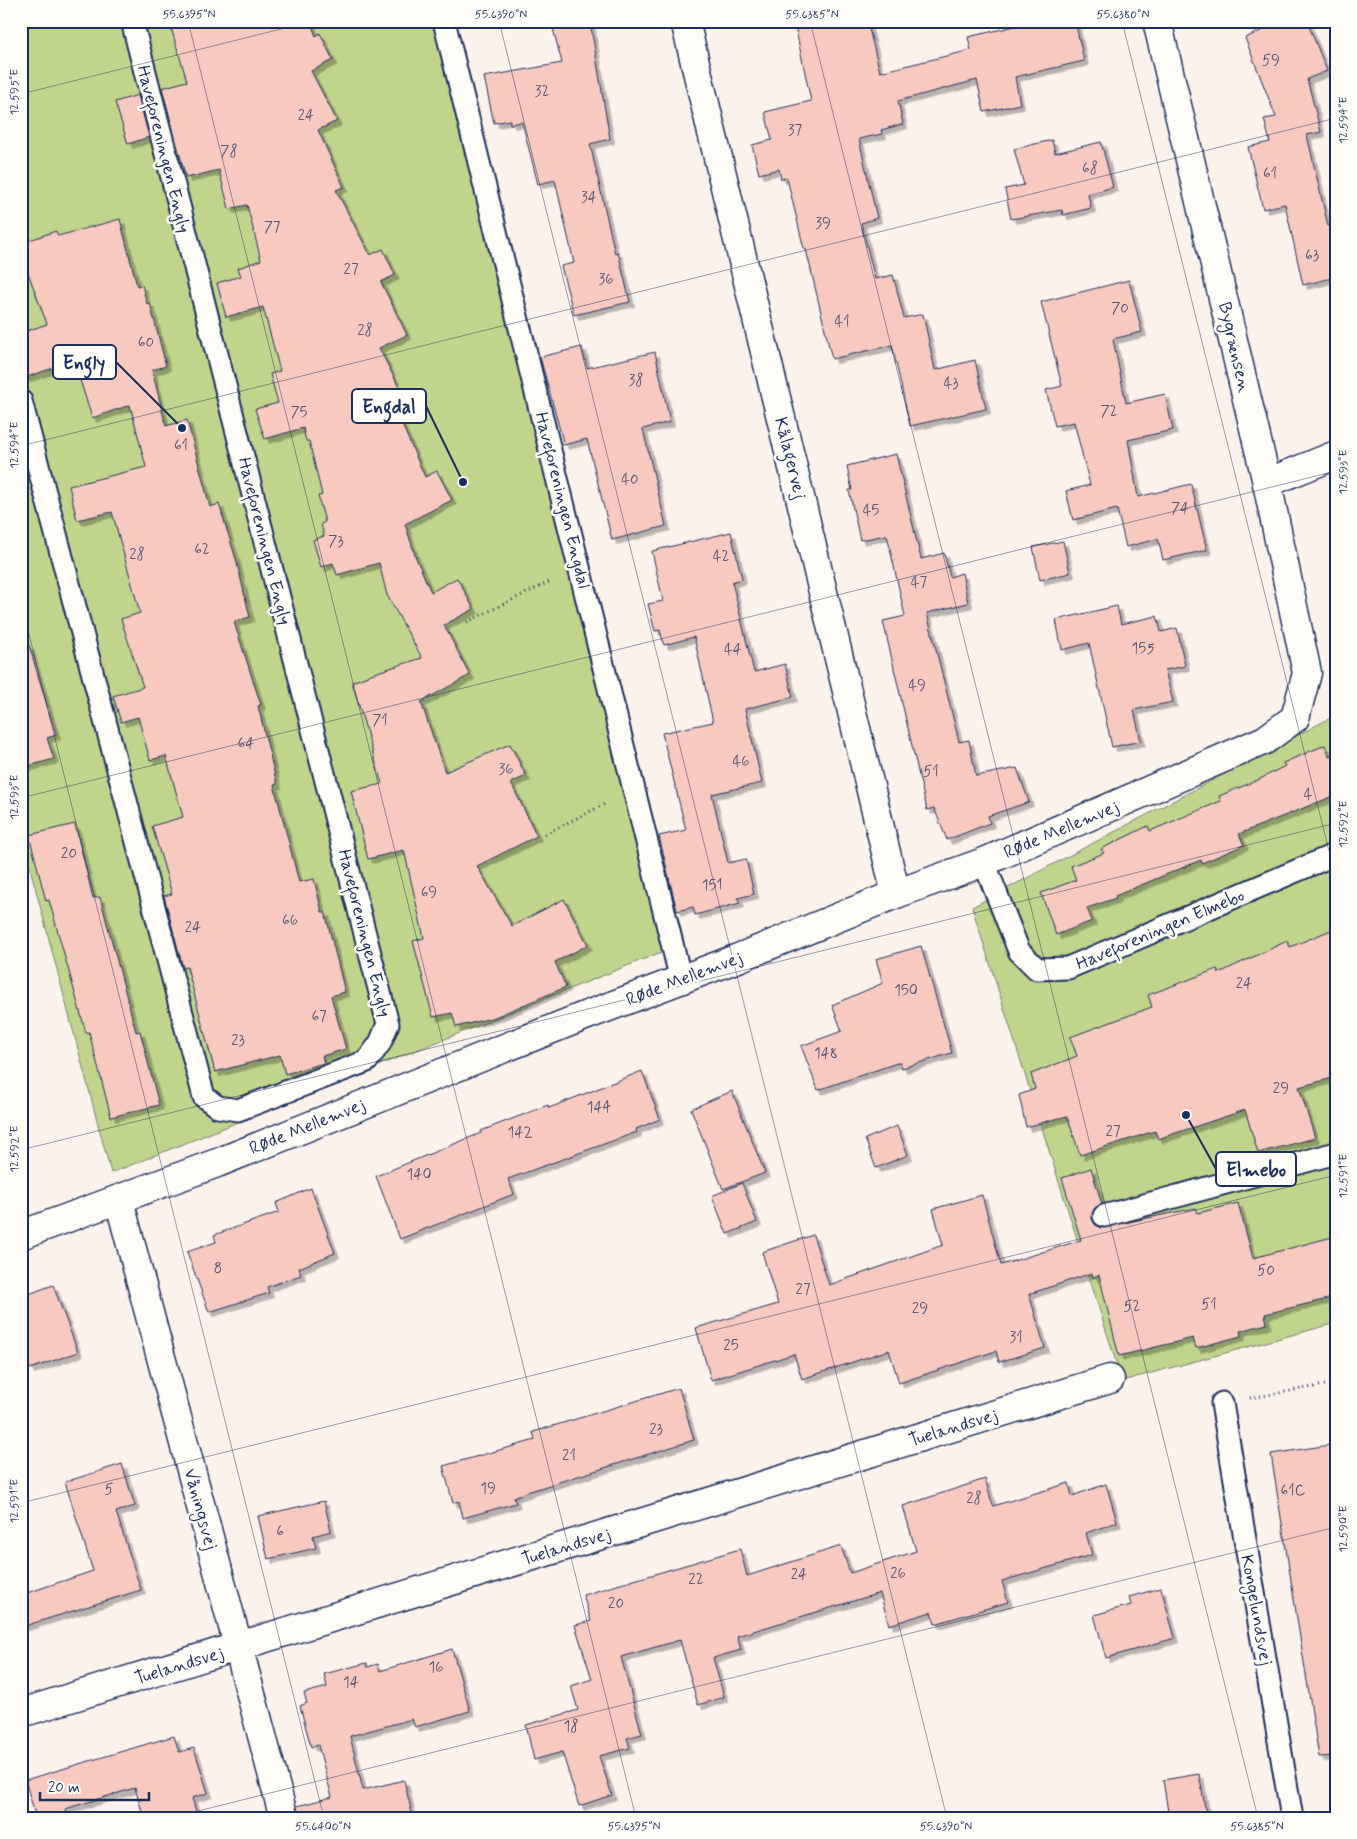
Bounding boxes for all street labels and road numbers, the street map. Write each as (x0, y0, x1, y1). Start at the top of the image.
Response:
street label: Haveforeningen Engly (129, 63, 195, 236)
street label: Bygrænsen (1211, 300, 1256, 395)
street label: Haveforeningen Engdal (527, 410, 596, 591)
street label: Kålagervej (766, 415, 812, 502)
street label: Haveforeningen Engly (230, 455, 296, 628)
street label: Røde Mellemvej (1000, 795, 1123, 865)
street label: Haveforeningen Engly (330, 847, 396, 1020)
street label: Haveforeningen Elmebo (1072, 883, 1249, 978)
street label: Røde Mellemvej (623, 946, 746, 1012)
street label: Røde Mellemvej (246, 1093, 369, 1161)
street label: Tuelandsvej (906, 1403, 1001, 1453)
street label: Våningsvej (177, 1466, 222, 1553)
street label: Tuelandsvej (519, 1522, 614, 1572)
street label: Kongelundsvej (1233, 1553, 1278, 1668)
street label: Tuelandsvej (132, 1641, 227, 1691)

